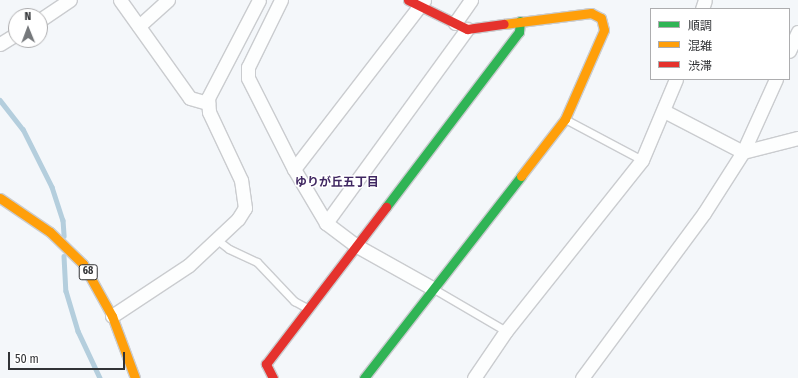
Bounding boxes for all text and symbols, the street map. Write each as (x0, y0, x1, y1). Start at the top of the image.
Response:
north arrow (8, 8, 48, 48)
legend (650, 8, 790, 80)
text: N (24, 10, 31, 23)
text: 順調 (688, 19, 712, 33)
text: 混雑 (688, 39, 712, 53)
text: 渋滞 (688, 59, 712, 73)
district label: ゆりが丘五丁目 (295, 176, 379, 190)
road number: 68 (78, 264, 98, 280)
scale bar (10, 344, 127, 370)
text: 50 m (15, 352, 39, 366)

